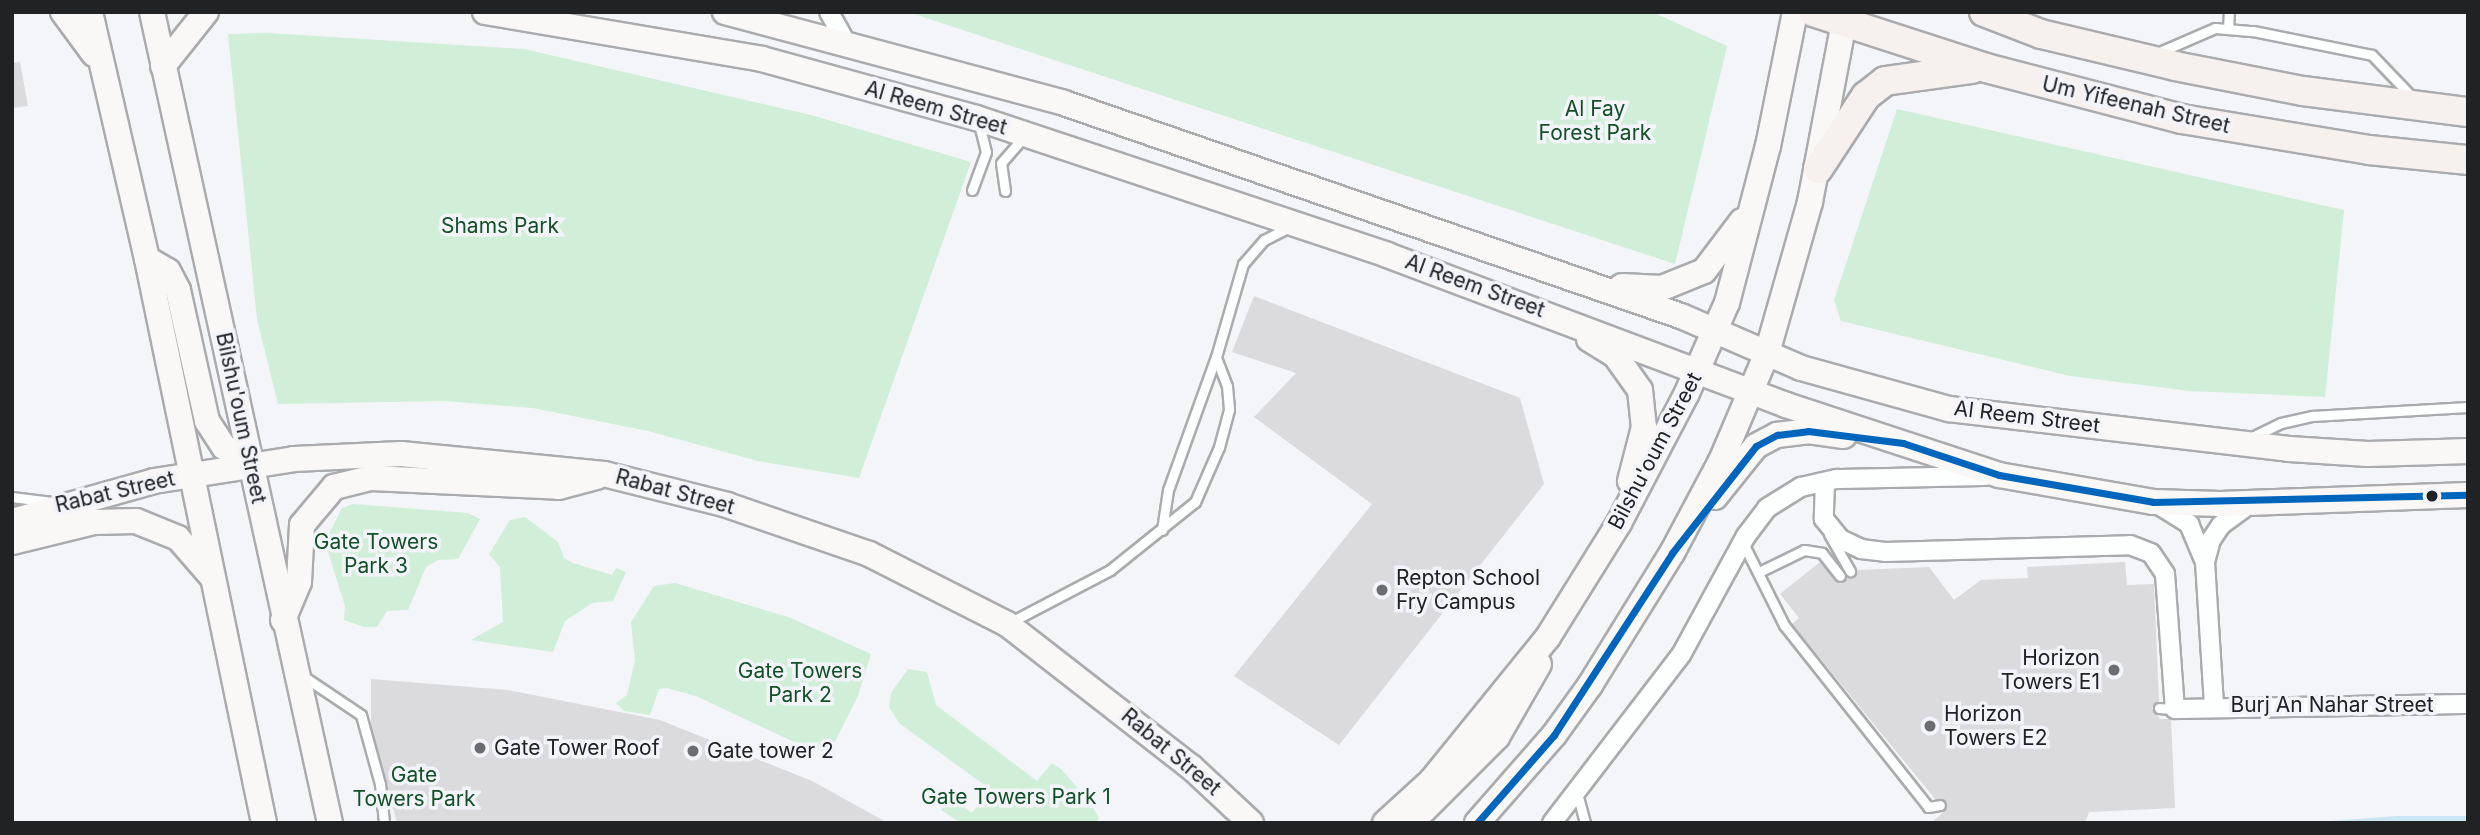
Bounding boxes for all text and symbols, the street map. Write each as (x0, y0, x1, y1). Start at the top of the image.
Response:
street label: Um Yifeenah Street (2040, 71, 2232, 139)
street label: Al Reem Street (862, 76, 1010, 140)
park label: Al Fay Forest Park (1539, 96, 1651, 146)
park label: Shams Park (441, 213, 559, 239)
street label: Al Reem Street (1402, 249, 1548, 323)
street label: Bilshu'oum Street (211, 330, 271, 506)
street label: Bilshu'oum Street (1603, 368, 1707, 534)
street label: Al Reem Street (1953, 396, 2101, 438)
street label: Rabat Street (613, 464, 737, 520)
street label: Rabat Street (53, 466, 177, 518)
unlabelled marker (2425, 489, 2439, 503)
park label: Gate Towers Park 3 (314, 529, 438, 579)
place label: Repton School Fry Campus (1396, 565, 1540, 615)
marker: Repton School Fry Campus (1374, 582, 1390, 598)
place label: Horizon Towers E1 (2001, 645, 2100, 695)
park label: Gate Towers Park 2 (738, 658, 862, 708)
marker: Horizon Towers E1 (2106, 662, 2122, 678)
street label: Burj An Nahar Street (2230, 692, 2434, 718)
place label: Horizon Towers E2 (1944, 701, 2048, 751)
street label: Rabat Street (1116, 703, 1226, 801)
marker: Horizon Towers E2 (1922, 718, 1938, 734)
place label: Gate Tower Roof (494, 735, 659, 761)
place label: Gate tower 2 (707, 738, 834, 764)
marker: Gate Tower Roof (472, 740, 488, 756)
marker: Gate tower 2 (685, 743, 701, 759)
park label: Gate Towers Park (352, 762, 476, 812)
park label: Gate Towers Park 1 (921, 784, 1111, 810)

